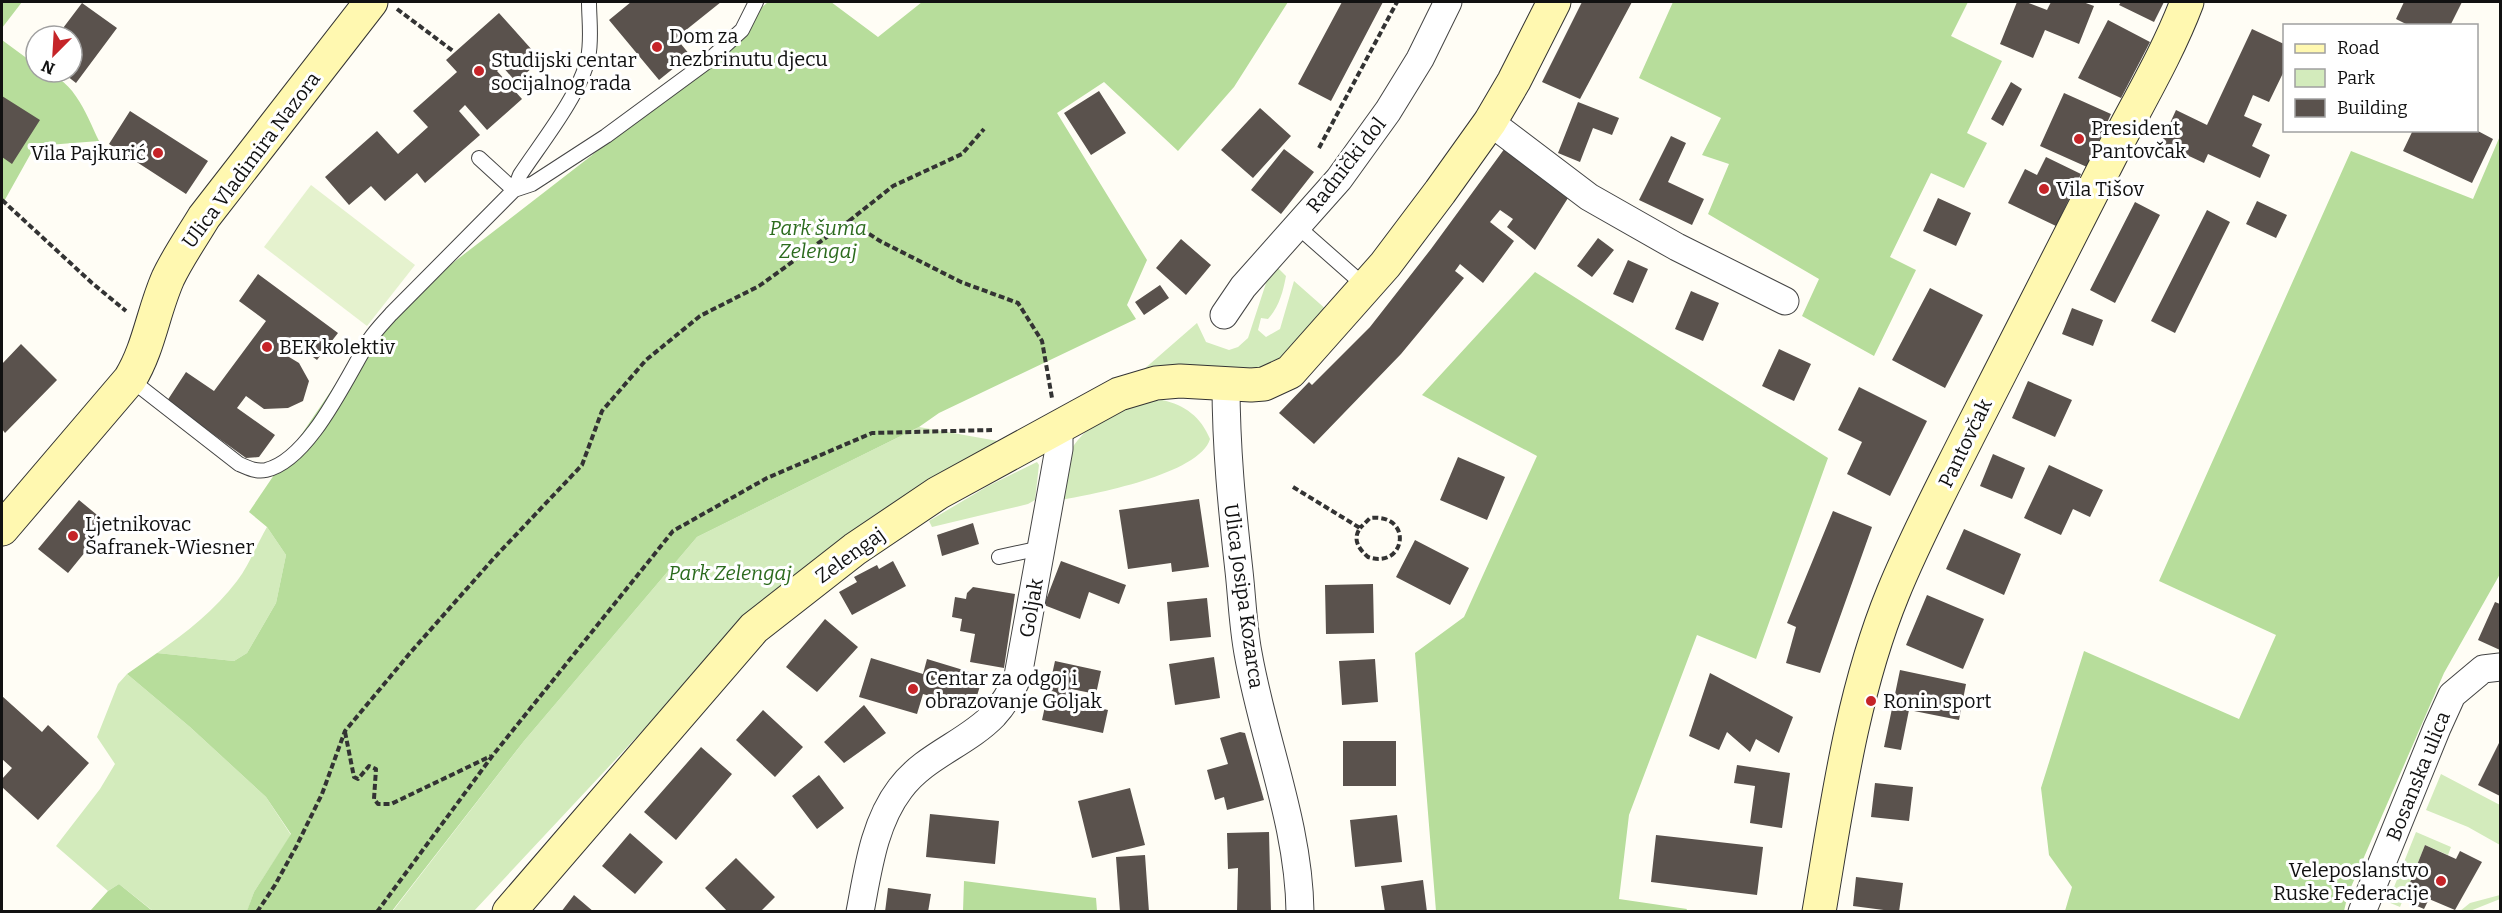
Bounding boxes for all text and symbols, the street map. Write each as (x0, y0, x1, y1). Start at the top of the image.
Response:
north arrow (24, 24, 84, 84)
place label: Dom za nezbrinutu djecu (669, 24, 828, 72)
legend (2283, 24, 2478, 132)
text: Road (2337, 37, 2380, 59)
marker: Dom za nezbrinutu djecu (650, 40, 664, 54)
place label: Studijski centar socijalnog rada (491, 48, 637, 96)
text: N (39, 56, 58, 78)
marker: Studijski centar socijalnog rada (472, 64, 486, 78)
street label: Ulica Vladimira Nazora (177, 67, 325, 253)
text: Park (2337, 67, 2376, 89)
text: Building (2337, 97, 2408, 119)
street label: Radnički dol (1301, 112, 1391, 217)
place label: President Pantovčak (2091, 116, 2187, 163)
marker: President Pantovčak (2072, 132, 2086, 146)
place label: Vila Pajkurić (31, 141, 146, 166)
marker: Vila Pajkurić (151, 146, 165, 160)
place label: Vila Tišov (2056, 177, 2144, 201)
marker: Vila Tišov (2037, 182, 2051, 196)
park label: Park šuma Zelengaj (769, 216, 867, 264)
place label: BEK kolektiv (279, 335, 396, 359)
marker: BEK kolektiv (260, 340, 274, 354)
street label: Pantovčak (1933, 394, 1997, 491)
street label: Ulica Josipa Kozarca (1219, 502, 1269, 690)
place label: Ljetnikovac Šafranek-Wiesner (85, 512, 254, 559)
street label: Zelengaj (811, 522, 890, 589)
marker: Ljetnikovac Šafranek-Wiesner (66, 529, 80, 543)
park label: Park Zelengaj (668, 561, 792, 586)
street label: Goljak (1014, 576, 1049, 640)
place label: Centar za odgoj i obrazovanje Goljak (925, 666, 1102, 714)
marker: Centar za odgoj i obrazovanje Goljak (906, 682, 920, 696)
place label: Ronin sport (1883, 689, 1992, 713)
marker: Ronin sport (1864, 694, 1878, 708)
street label: Bosanska ulica (2381, 708, 2455, 844)
place label: Veleposlanstvo Ruske Federacije (2273, 858, 2429, 906)
marker: Veleposlanstvo Ruske Federacije (2434, 874, 2448, 888)

